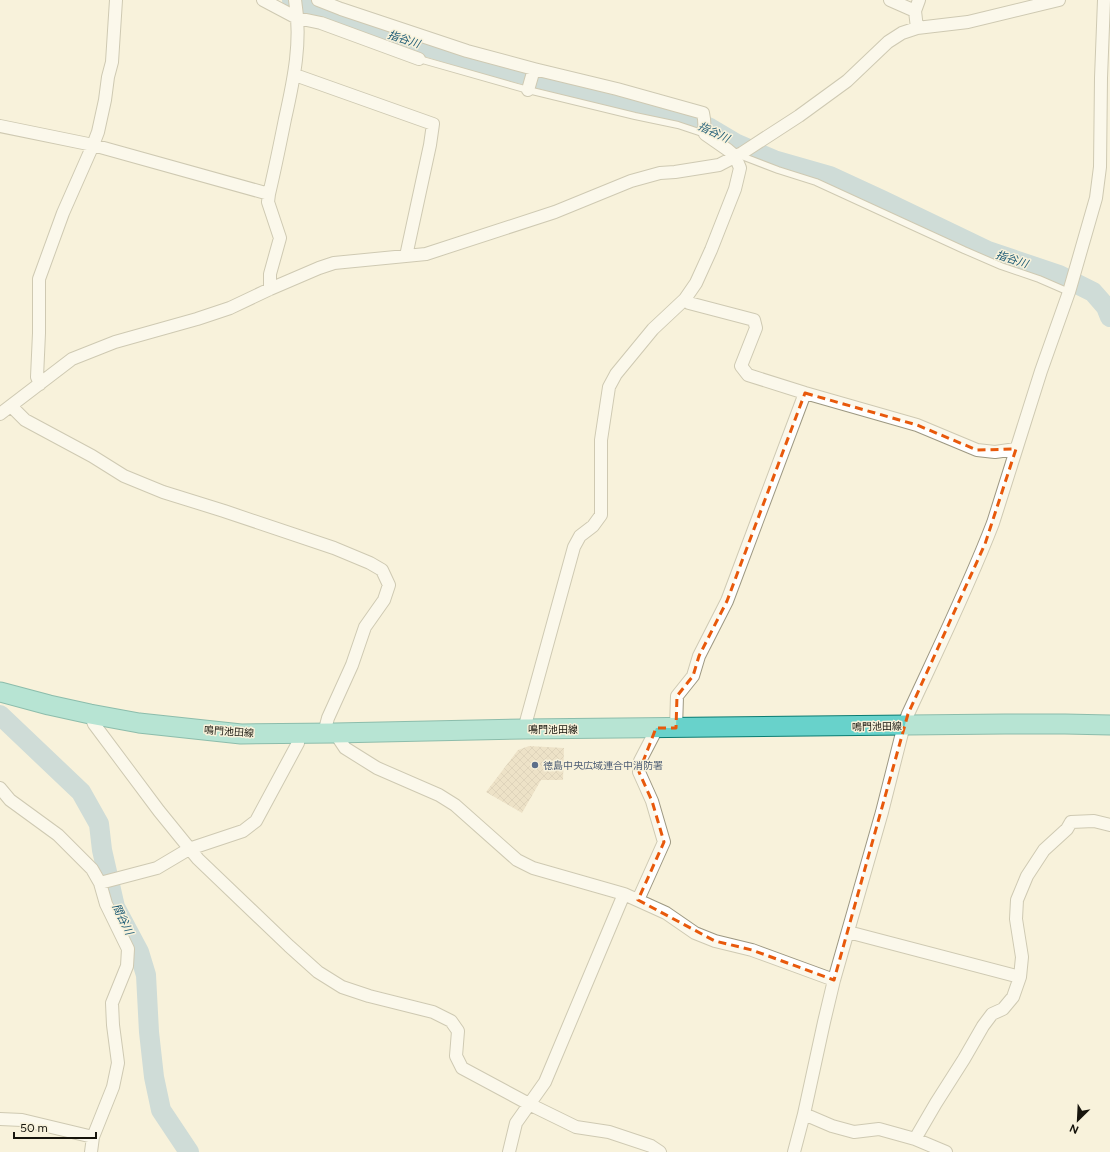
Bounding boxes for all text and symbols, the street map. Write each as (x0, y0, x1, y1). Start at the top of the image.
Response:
water label: 指谷川 (386, 28, 422, 51)
water label: 指谷川 (696, 120, 732, 146)
water label: 指谷川 (994, 248, 1030, 271)
street label: 鳴門池田線 (852, 720, 902, 733)
street label: 鳴門池田線 (204, 723, 254, 740)
street label: 鳴門池田線 (528, 723, 578, 736)
place label: 徳島中央広域連合中消防署 (543, 759, 663, 772)
marker: 徳島中央広域連合中消防署 (530, 760, 540, 770)
water label: 間谷川 (109, 902, 136, 938)
north arrow (1058, 1100, 1098, 1140)
scale bar (14, 1114, 96, 1140)
text: 50 m (20, 1121, 48, 1135)
text: N (1068, 1121, 1081, 1136)

